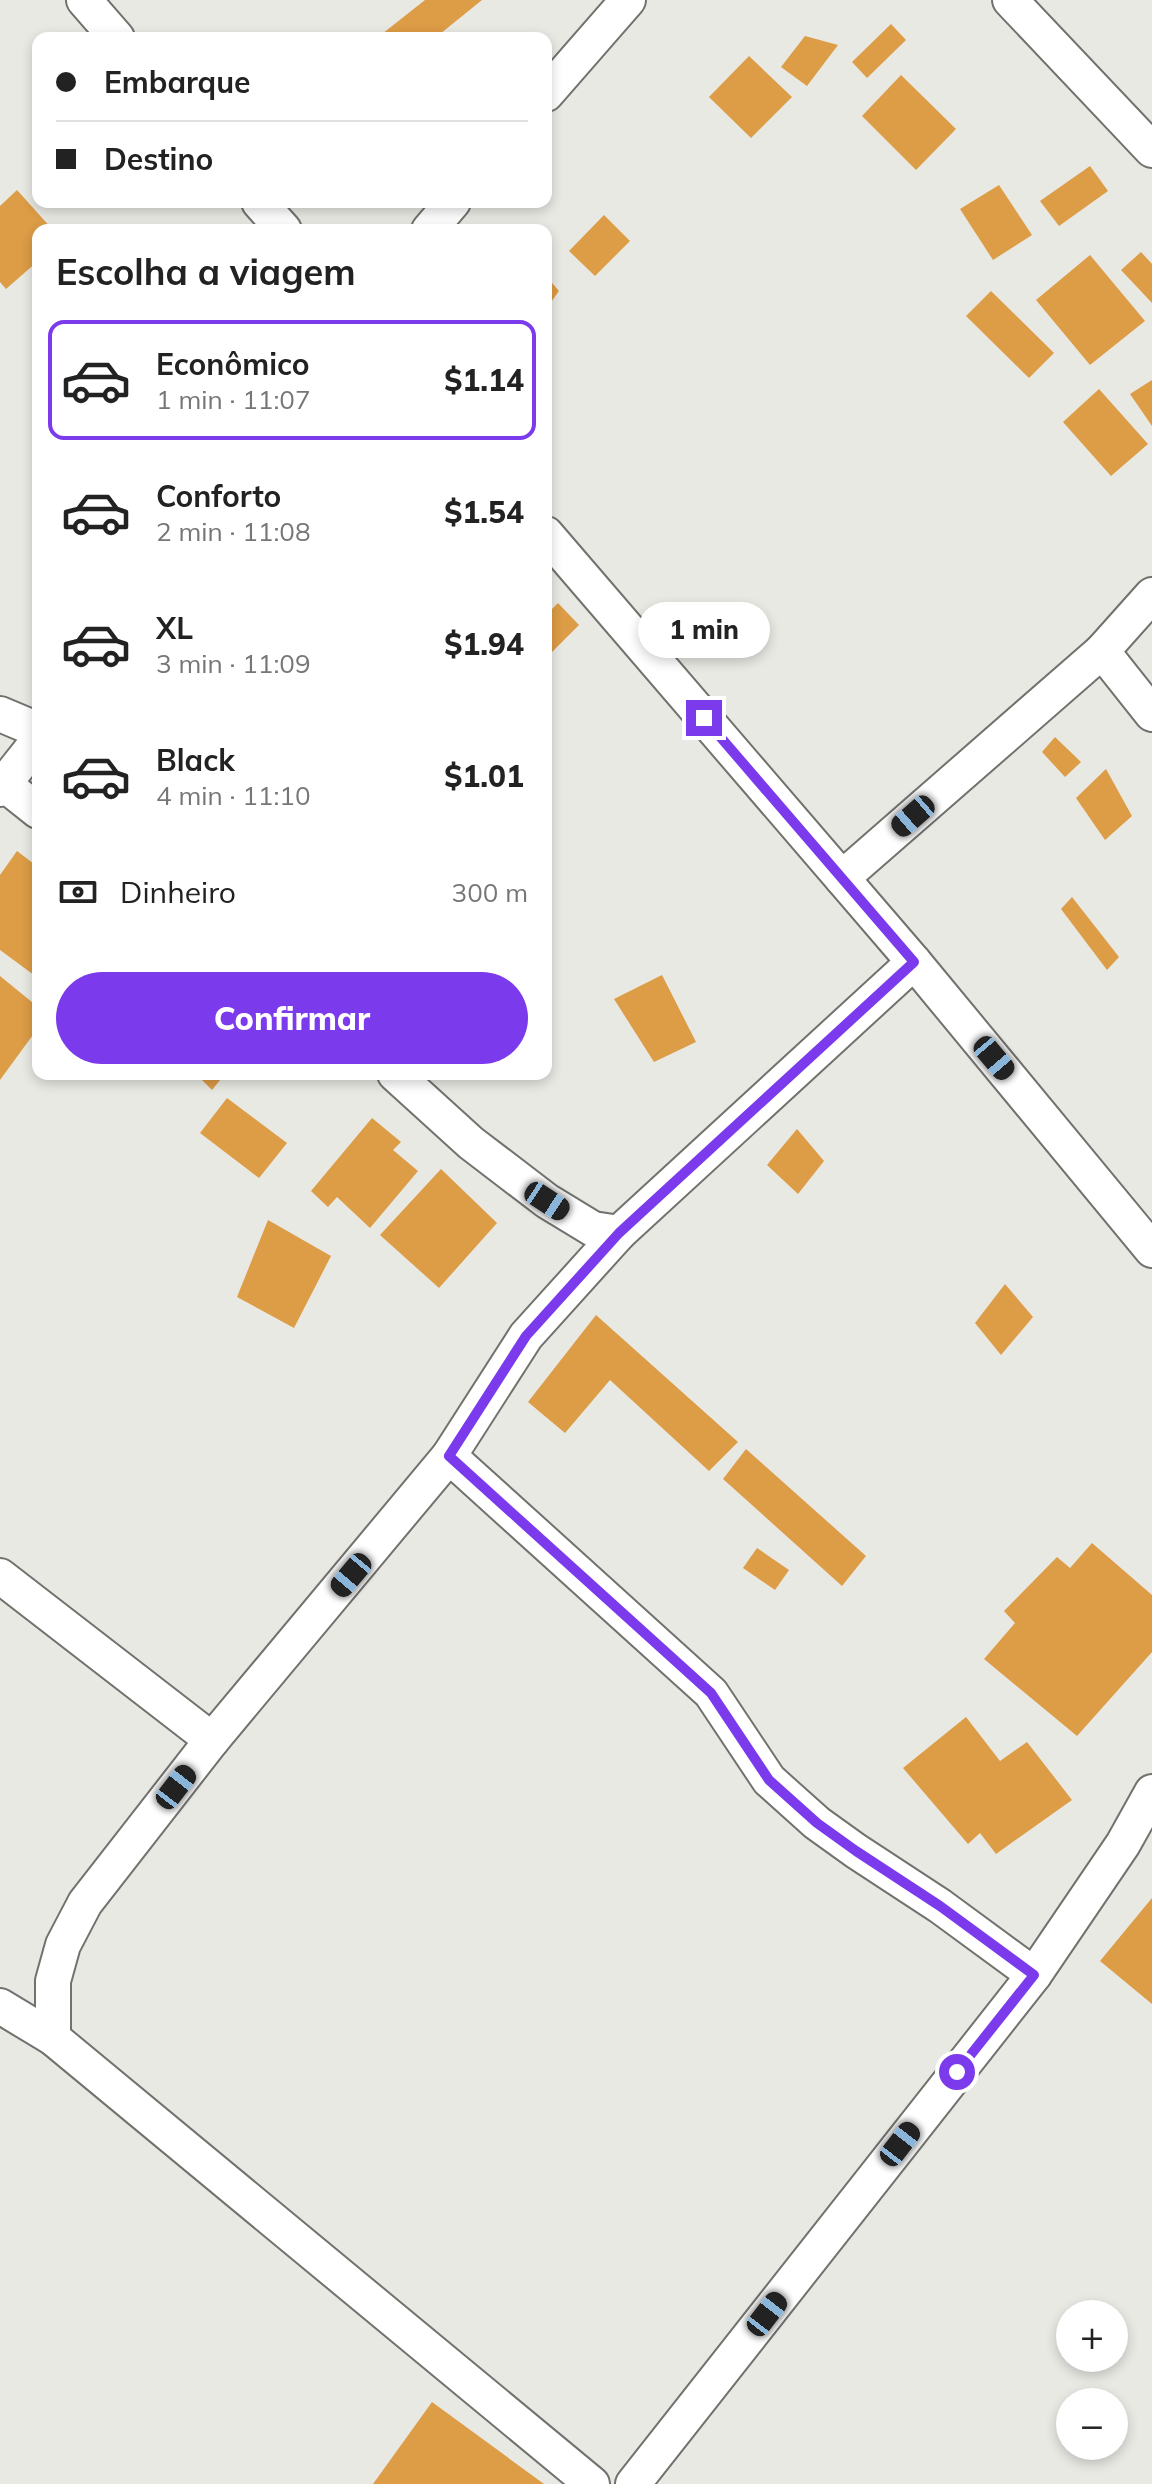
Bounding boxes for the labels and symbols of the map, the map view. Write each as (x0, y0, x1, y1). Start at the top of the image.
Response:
callout: 1 min (638, 602, 770, 658)
route end (686, 700, 722, 736)
car (887, 791, 939, 841)
car (969, 1032, 1019, 1084)
car (520, 1178, 574, 1224)
car (326, 1549, 376, 1601)
car (152, 1761, 200, 1813)
route start (939, 2054, 975, 2090)
car (876, 2118, 924, 2170)
car (743, 2288, 791, 2340)

